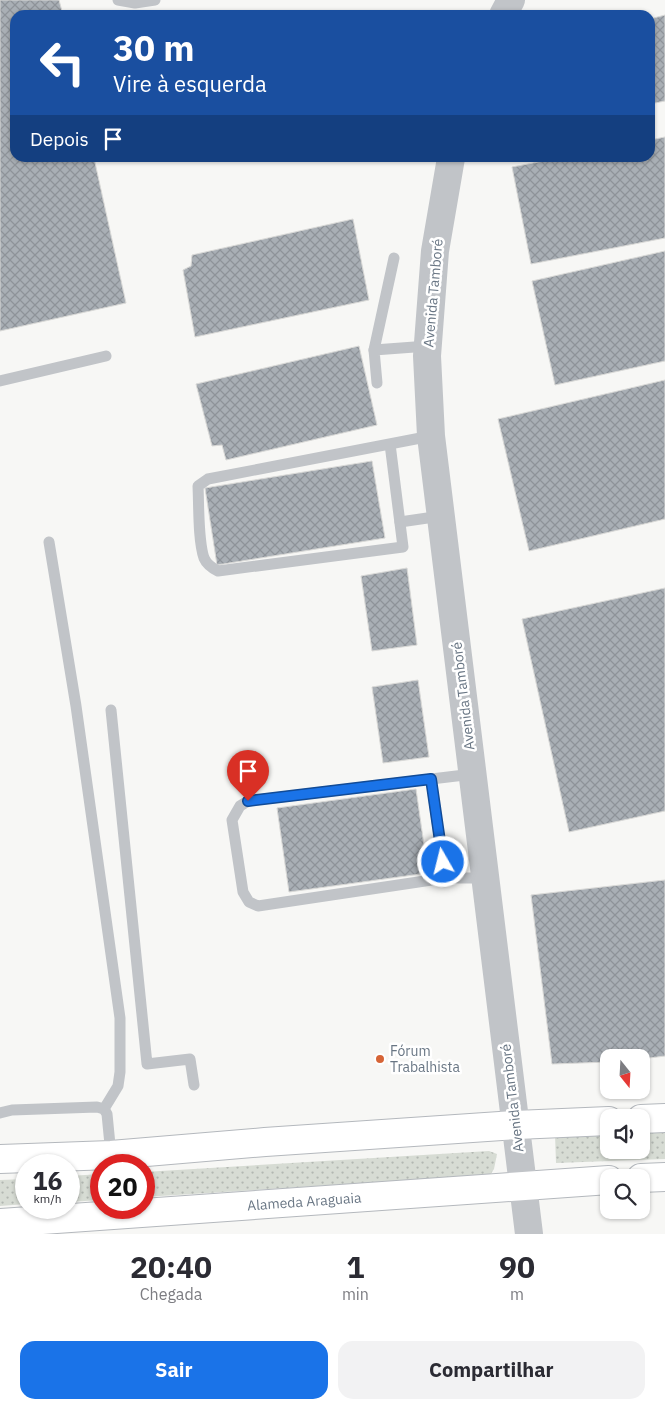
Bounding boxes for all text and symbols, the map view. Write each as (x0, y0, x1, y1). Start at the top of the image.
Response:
text: 30 m (113, 25, 195, 71)
icon: left (30, 30, 95, 95)
text: Vire à esquerda (113, 69, 267, 98)
icon: arrive (99, 125, 127, 153)
text: Depois (30, 127, 89, 151)
street label: Avenida Tamboré (419, 238, 447, 348)
street label: Avenida Tamboré (447, 641, 479, 751)
pin (227, 750, 269, 801)
icon: arrive (234, 757, 262, 785)
position arrow (416, 835, 468, 887)
place label: Fórum Trabalhista (390, 1042, 460, 1076)
street label: Avenida Tamboré (496, 1043, 528, 1153)
north arrow (600, 1049, 650, 1099)
map controls (600, 1049, 650, 1219)
marker: Fórum Trabalhista (374, 1053, 386, 1065)
button: sound (600, 1109, 650, 1159)
speed limit sign: 20 (90, 1154, 155, 1219)
text: 16 (32, 1164, 63, 1197)
button: search (600, 1169, 650, 1219)
street label: Alameda Araguaia (247, 1188, 362, 1215)
text: km/h (33, 1191, 62, 1206)
text: 20:40 (130, 1247, 212, 1286)
text: 1 (346, 1247, 364, 1286)
text: 90 (499, 1247, 535, 1286)
text: Chegada (140, 1284, 202, 1304)
text: min (342, 1284, 369, 1304)
text: m (510, 1284, 524, 1304)
button: Sair (20, 1341, 328, 1399)
button: Compartilhar (338, 1341, 645, 1399)

